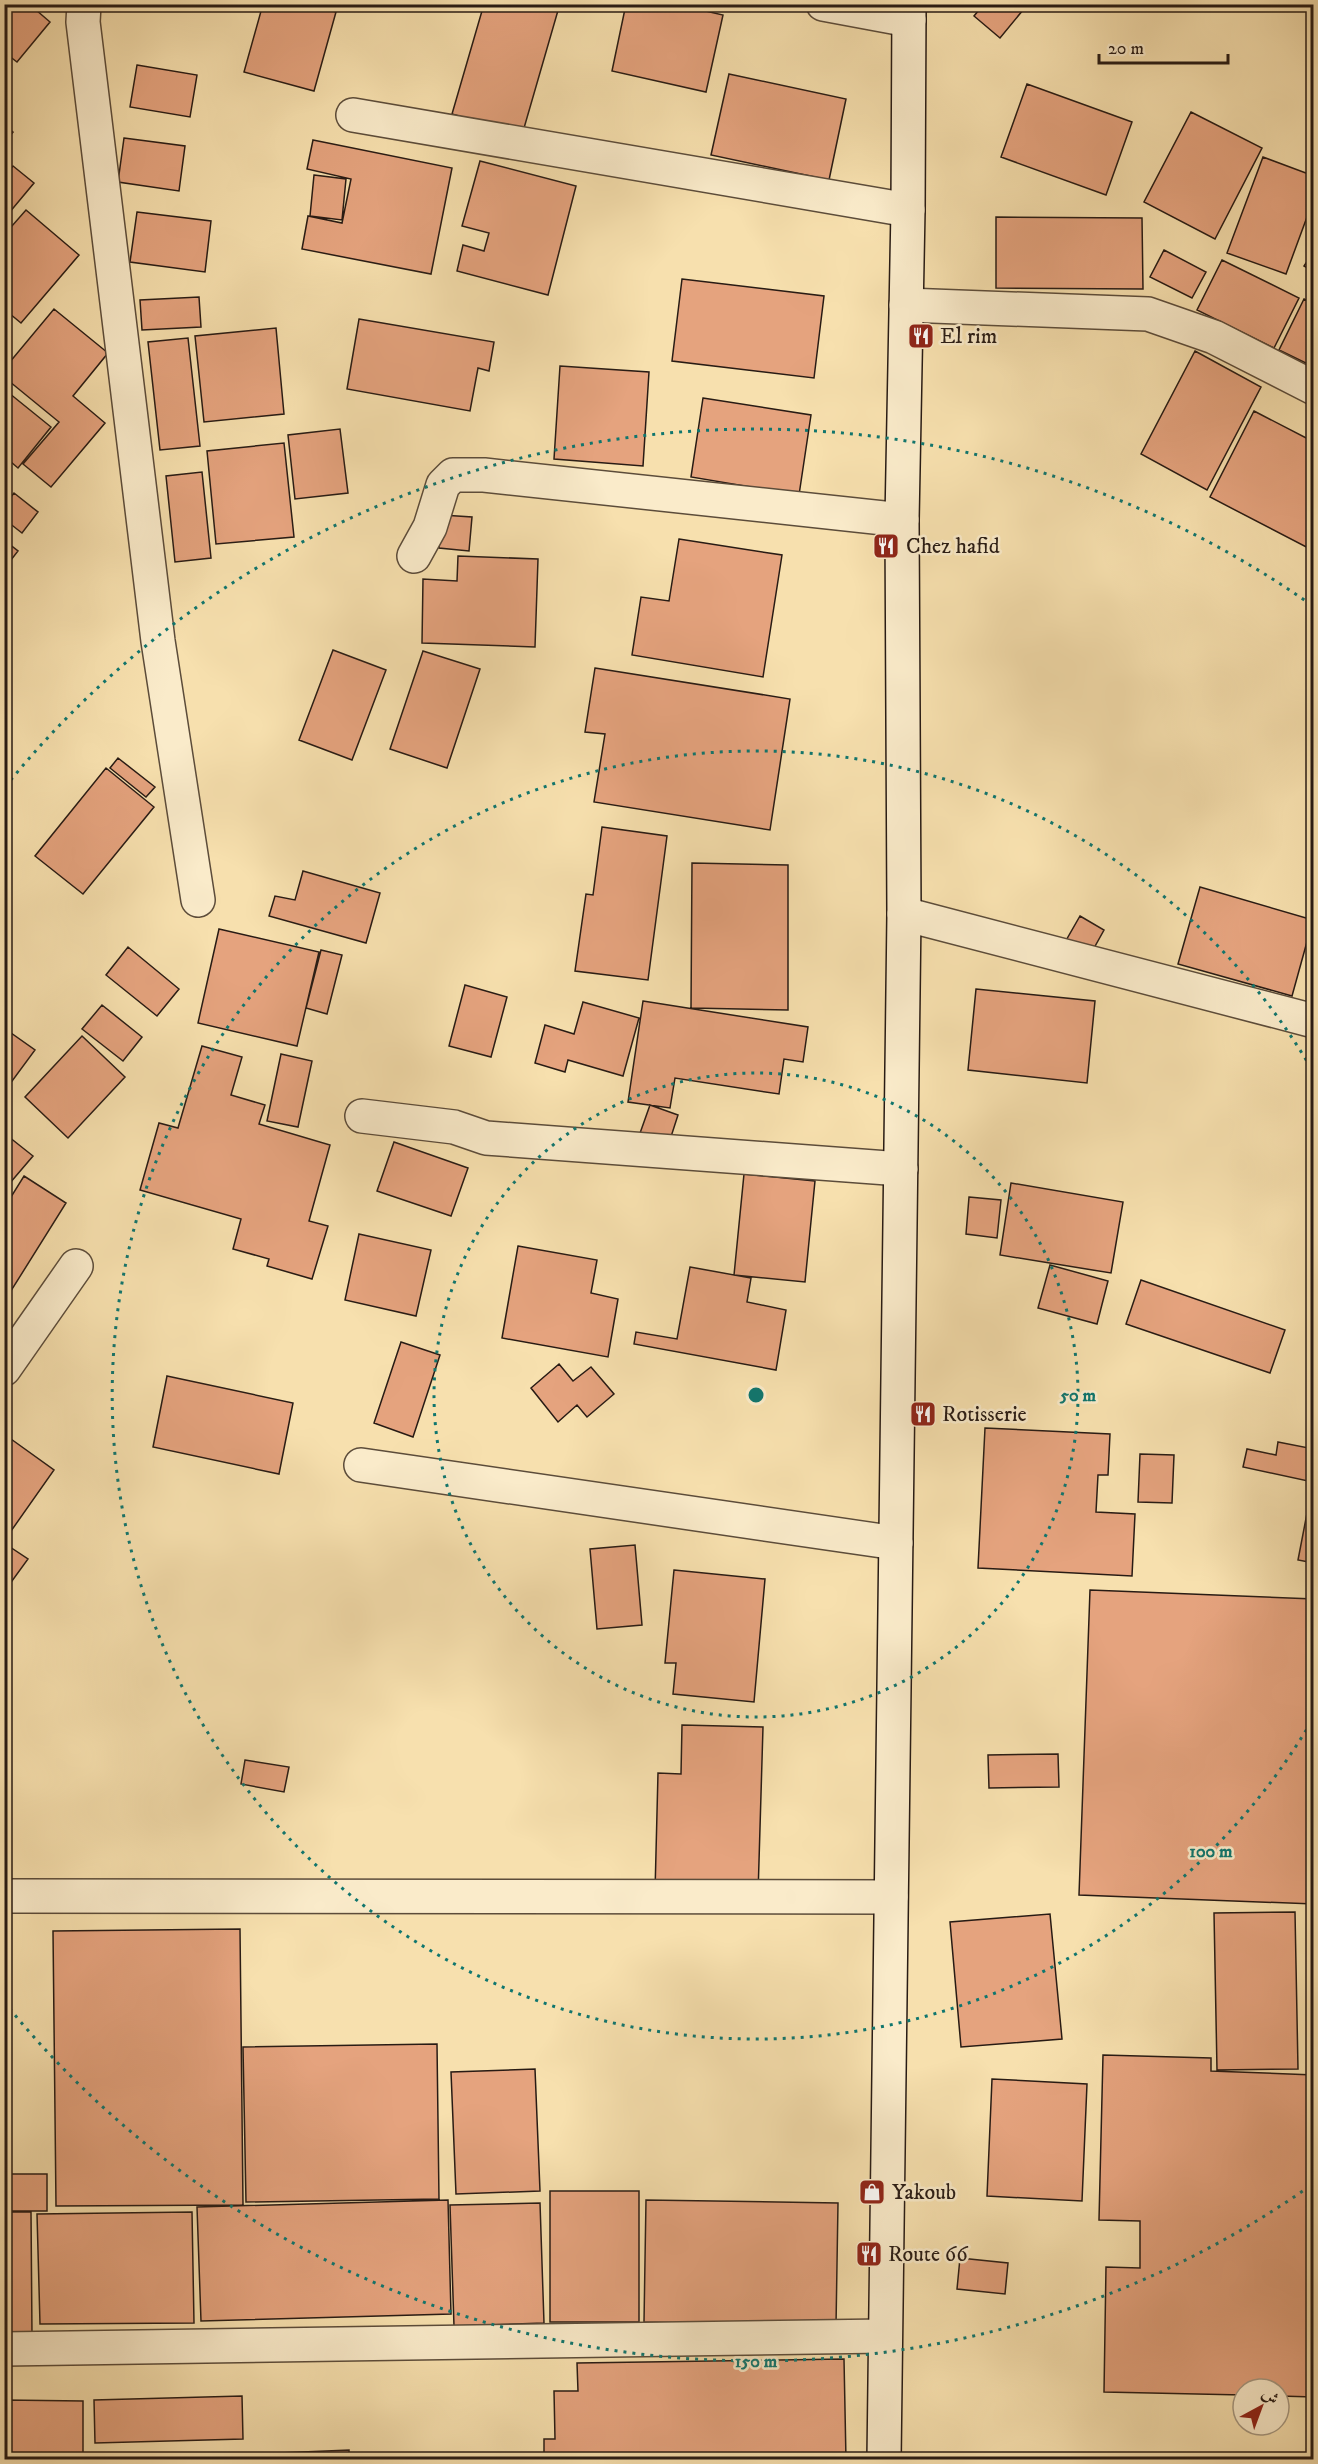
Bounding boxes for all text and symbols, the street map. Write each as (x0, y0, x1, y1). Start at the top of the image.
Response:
scale bar (1099, 27, 1228, 65)
text: 20 m (1108, 38, 1144, 60)
restaurant icon: El rim (906, 321, 936, 351)
place label: El rim (940, 323, 997, 350)
restaurant icon: Chez hafid (871, 531, 901, 561)
place label: Chez hafid (906, 533, 1000, 560)
centre of rings (746, 1385, 766, 1405)
text: 50 m (1059, 1385, 1096, 1407)
restaurant icon: Rotisserie (908, 1399, 938, 1429)
place label: Rotisserie (942, 1401, 1027, 1428)
text: 100 m (1189, 1841, 1233, 1863)
shop icon: Yakoub (857, 2177, 887, 2207)
place label: Yakoub (892, 2179, 956, 2206)
restaurant icon: Route 66 (854, 2239, 884, 2269)
place label: Route 66 (888, 2241, 969, 2268)
text: 150 m (735, 2351, 778, 2373)
north arrow (1231, 2377, 1291, 2437)
text: ش (1258, 2384, 1283, 2409)

